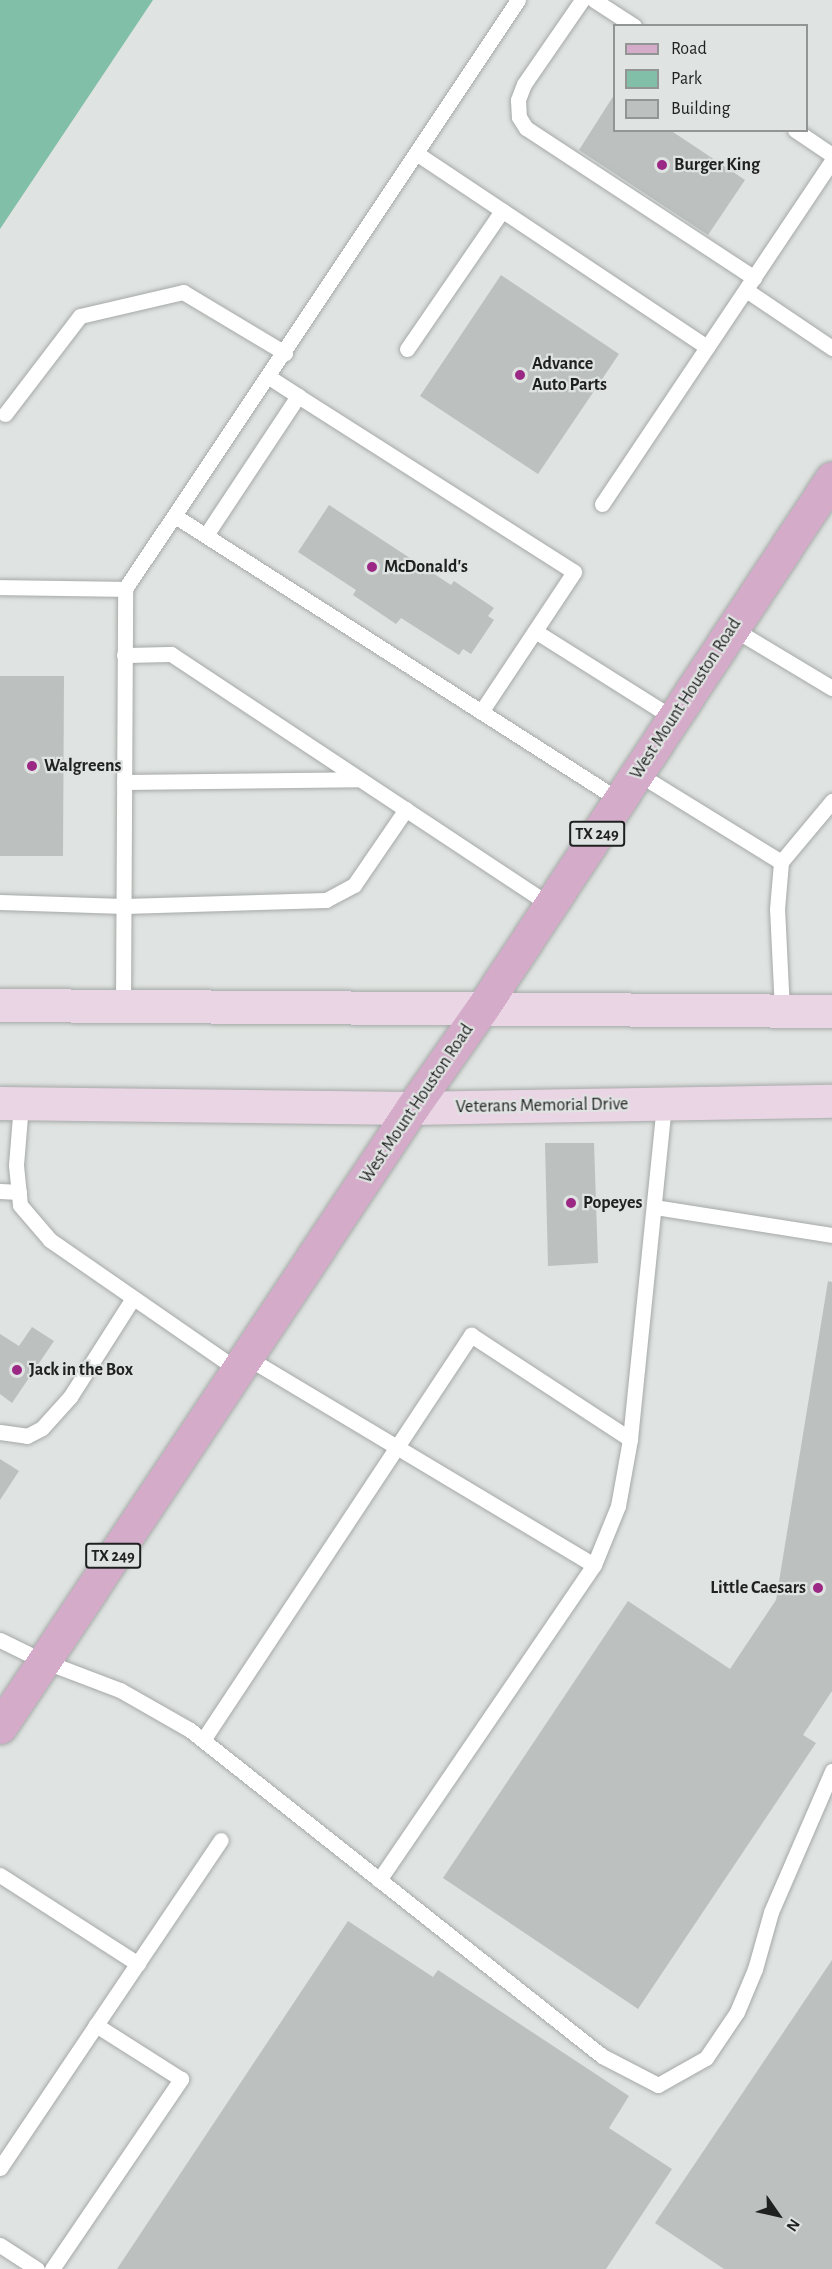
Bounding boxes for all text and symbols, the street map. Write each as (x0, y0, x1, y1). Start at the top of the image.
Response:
legend (613, 24, 808, 132)
text: Road (671, 40, 707, 58)
text: Park (671, 70, 702, 88)
text: Building (671, 100, 730, 118)
place label: Burger King (674, 154, 760, 176)
marker: Burger King (655, 158, 669, 172)
place label: Advance Auto Parts (532, 354, 607, 397)
marker: Advance Auto Parts (513, 368, 527, 382)
place label: McDonald's (384, 556, 468, 578)
marker: McDonald's (365, 560, 379, 574)
street label: West Mount Houston Road (626, 615, 746, 783)
place label: Walgreens (44, 755, 121, 777)
marker: Walgreens (25, 759, 39, 773)
road number: TX 249 (568, 821, 626, 847)
street label: West Mount Houston Road (356, 1020, 478, 1188)
street label: Veterans Memorial Drive (455, 1094, 629, 1118)
place label: Popeyes (583, 1192, 642, 1214)
marker: Popeyes (564, 1196, 578, 1210)
place label: Jack in the Box (29, 1359, 133, 1381)
marker: Jack in the Box (10, 1363, 24, 1377)
road number: TX 249 (84, 1543, 142, 1569)
place label: Little Caesars (710, 1577, 806, 1599)
marker: Little Caesars (811, 1581, 825, 1595)
north arrow (748, 2185, 808, 2245)
text: N (783, 2216, 803, 2234)

